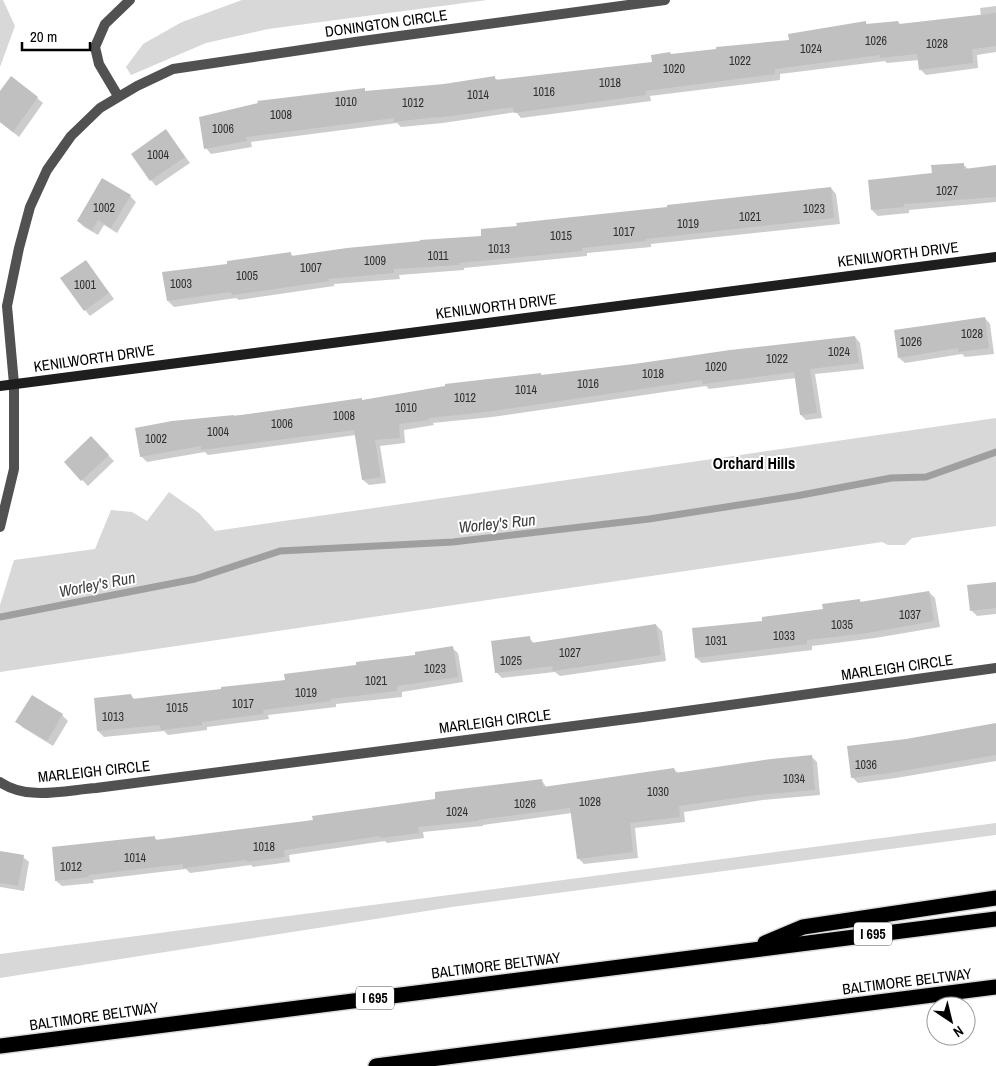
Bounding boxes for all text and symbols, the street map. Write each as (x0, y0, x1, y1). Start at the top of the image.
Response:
street label: DONINGTON CIRCLE (323, 4, 449, 42)
scale bar (22, 20, 90, 52)
text: 20 m (30, 26, 57, 47)
house number: 1026 (865, 33, 887, 49)
house number: 1028 (926, 36, 948, 52)
house number: 1024 (800, 41, 822, 57)
house number: 1022 (729, 53, 751, 69)
house number: 1020 (663, 61, 685, 77)
house number: 1018 (599, 75, 621, 91)
house number: 1016 (533, 84, 555, 100)
house number: 1014 (467, 87, 489, 103)
house number: 1010 (335, 94, 357, 110)
house number: 1012 (402, 95, 424, 111)
house number: 1008 (270, 107, 292, 123)
house number: 1006 (212, 121, 234, 137)
house number: 1004 (147, 147, 169, 163)
house number: 1027 (936, 183, 958, 199)
house number: 1002 (93, 200, 115, 216)
house number: 1023 (803, 201, 825, 217)
house number: 1021 (739, 209, 761, 225)
house number: 1019 (677, 216, 699, 232)
house number: 1017 (613, 224, 635, 240)
house number: 1015 (550, 228, 572, 244)
street label: KENILWORTH DRIVE (836, 236, 960, 272)
house number: 1013 (488, 241, 510, 257)
house number: 1011 (427, 248, 449, 264)
house number: 1009 (364, 253, 386, 269)
house number: 1007 (300, 260, 322, 276)
house number: 1005 (236, 268, 258, 284)
house number: 1003 (170, 276, 192, 292)
house number: 1001 (74, 277, 96, 293)
street label: KENILWORTH DRIVE (434, 288, 558, 324)
house number: 1028 (961, 326, 983, 342)
house number: 1026 (900, 334, 922, 350)
street label: KENILWORTH DRIVE (32, 339, 156, 377)
house number: 1024 (828, 344, 850, 360)
house number: 1022 (766, 351, 788, 367)
house number: 1020 (705, 359, 727, 375)
house number: 1018 (642, 366, 664, 382)
house number: 1016 (577, 376, 599, 392)
house number: 1014 (515, 382, 537, 398)
house number: 1012 (454, 390, 476, 406)
house number: 1010 (395, 400, 417, 416)
house number: 1008 (333, 408, 355, 424)
house number: 1006 (271, 416, 293, 432)
house number: 1004 (207, 424, 229, 440)
house number: 1002 (145, 431, 167, 447)
district label: Orchard Hills (713, 452, 795, 474)
water label: Worley's Run (457, 508, 537, 538)
water label: Worley's Run (57, 566, 137, 602)
house number: 1037 (899, 607, 921, 623)
house number: 1035 (831, 617, 853, 633)
house number: 1033 (773, 628, 795, 644)
house number: 1031 (705, 633, 727, 649)
house number: 1027 (559, 645, 581, 661)
street label: MARLEIGH CIRCLE (840, 649, 954, 685)
house number: 1025 (500, 653, 522, 669)
house number: 1023 (424, 661, 446, 677)
house number: 1021 (365, 673, 387, 689)
house number: 1019 (295, 685, 317, 701)
house number: 1017 (232, 696, 254, 712)
house number: 1015 (166, 700, 188, 716)
street label: MARLEIGH CIRCLE (438, 704, 552, 738)
house number: 1013 (102, 709, 124, 725)
street label: MARLEIGH CIRCLE (37, 755, 151, 787)
house number: 1036 (855, 757, 877, 773)
house number: 1034 (783, 771, 805, 787)
house number: 1030 (647, 784, 669, 800)
house number: 1028 (579, 794, 601, 810)
house number: 1026 (514, 796, 536, 812)
house number: 1024 (446, 804, 468, 820)
house number: 1018 (253, 839, 275, 855)
house number: 1014 (124, 850, 146, 866)
house number: 1012 (60, 859, 82, 875)
road number: I 695 (854, 922, 892, 946)
street label: BALTIMORE BELTWAY (430, 947, 563, 983)
street label: BALTIMORE BELTWAY (841, 963, 974, 999)
road number: I 695 (356, 986, 394, 1010)
street label: BALTIMORE BELTWAY (28, 996, 161, 1035)
north arrow (926, 996, 976, 1046)
text: N (950, 1022, 967, 1041)

